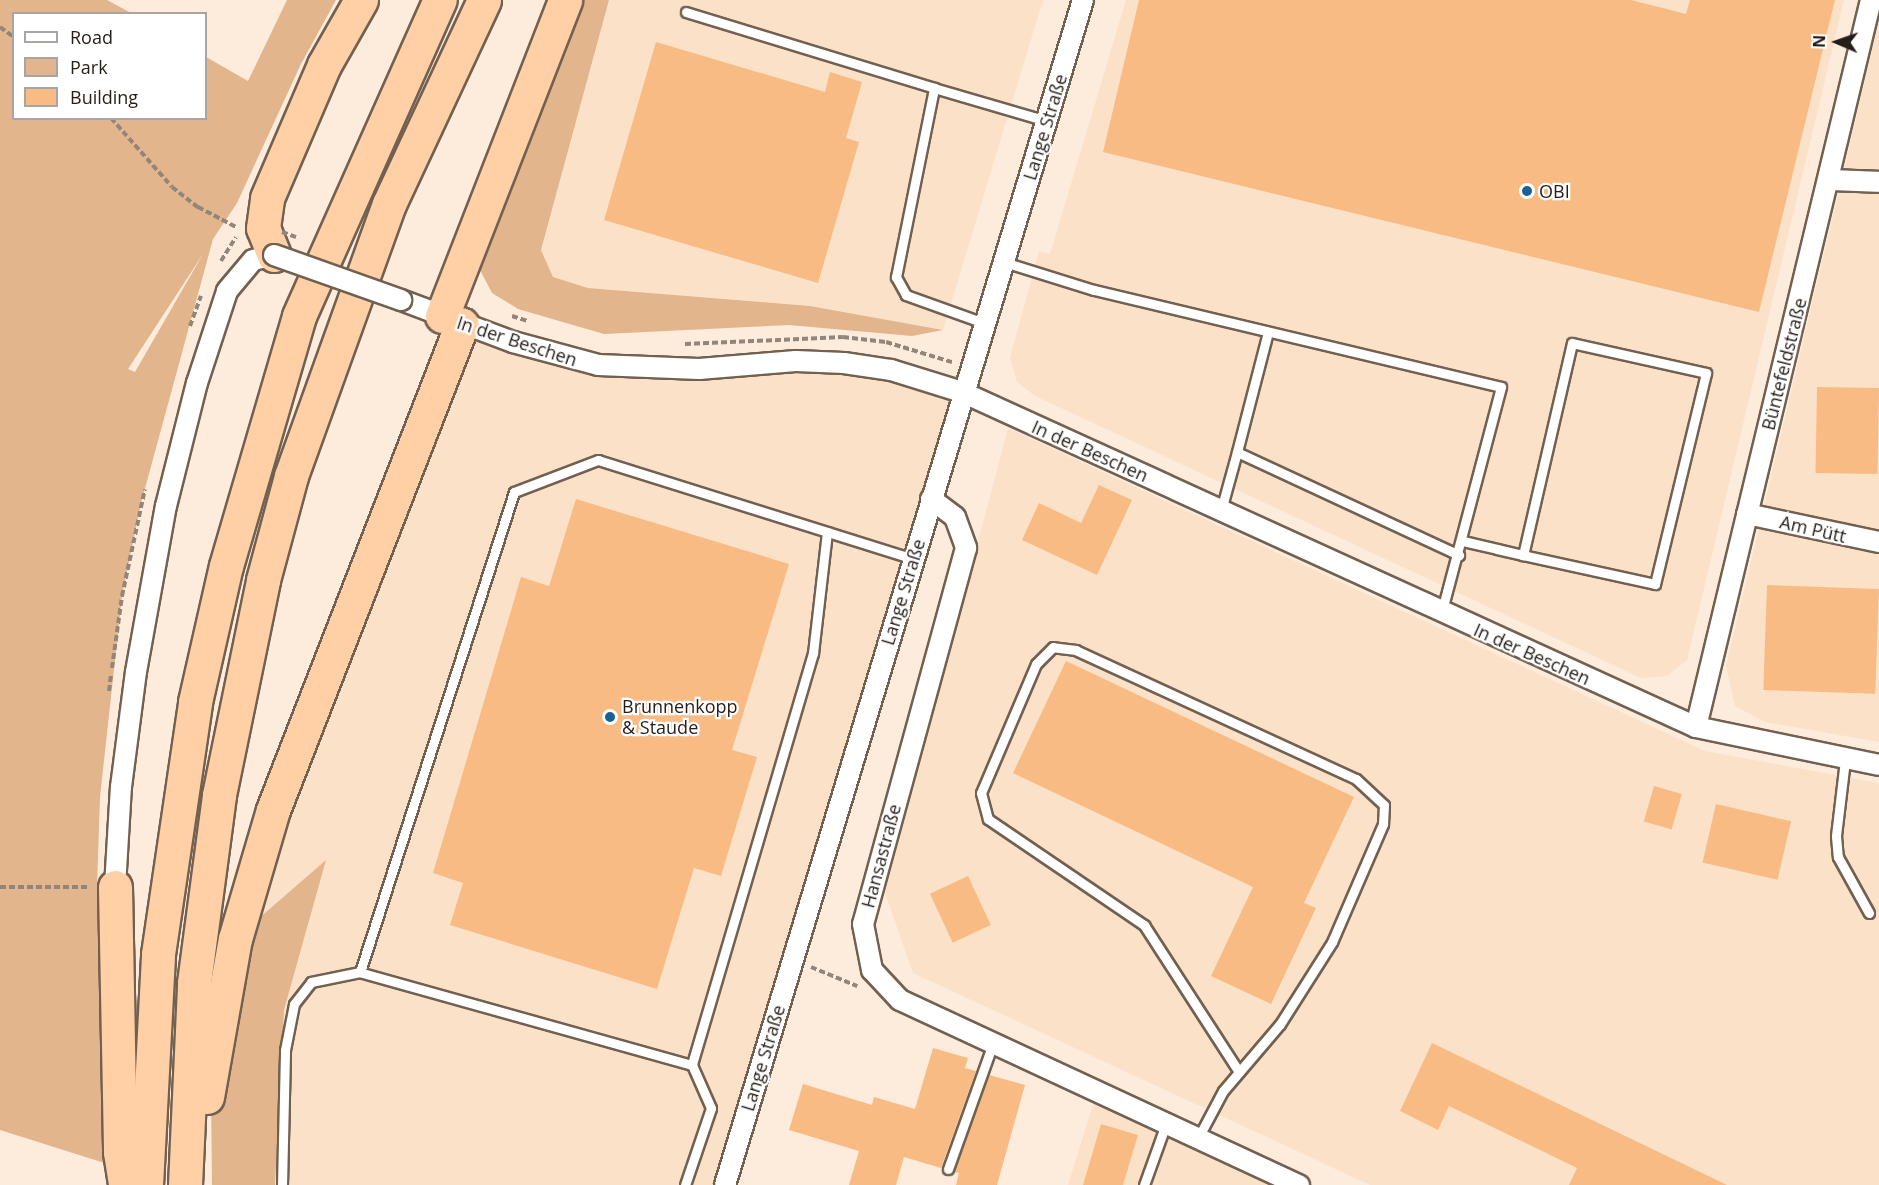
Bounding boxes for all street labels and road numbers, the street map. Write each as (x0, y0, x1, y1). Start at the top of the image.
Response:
street label: Lange Straße (1019, 71, 1071, 183)
street label: Büntefeldstraße (1757, 296, 1811, 432)
street label: In der Beschen (454, 311, 580, 371)
street label: In der Beschen (1029, 416, 1151, 486)
street label: Am Pütt (1778, 511, 1848, 547)
street label: Lange Straße (877, 536, 929, 648)
street label: In der Beschen (1471, 619, 1593, 689)
street label: Hansastraße (857, 802, 905, 910)
street label: Lange Straße (737, 1002, 789, 1114)

